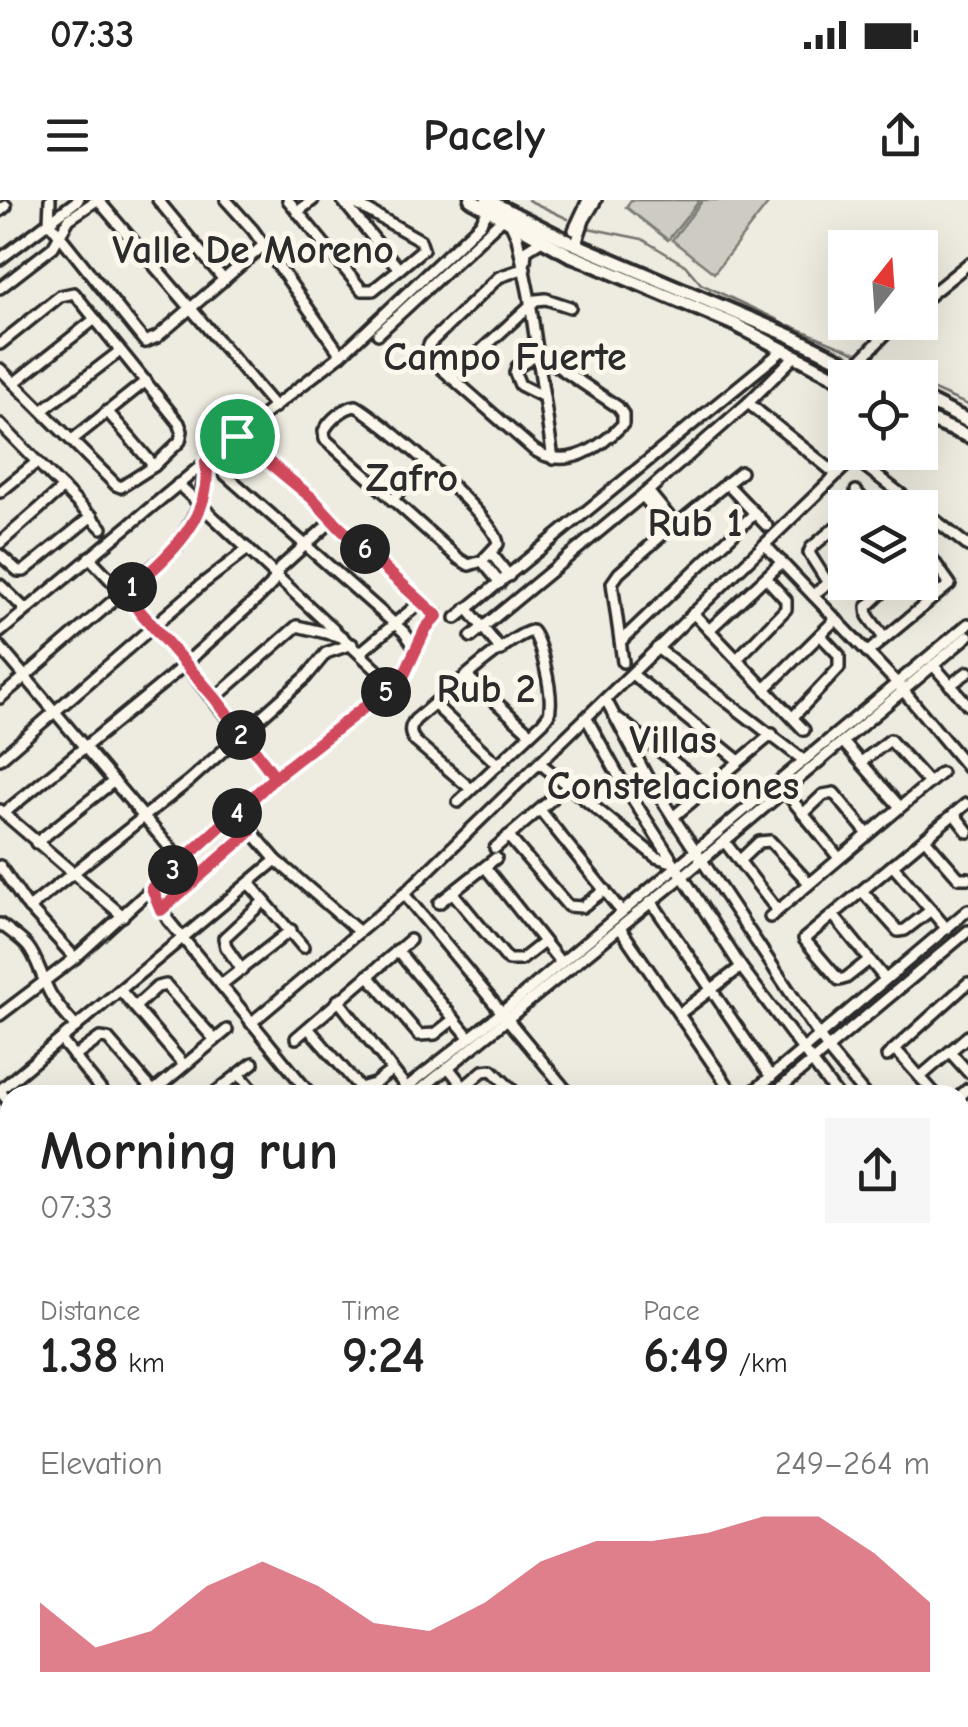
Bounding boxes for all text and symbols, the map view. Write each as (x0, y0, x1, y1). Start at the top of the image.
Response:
text: 07:33 (50, 13, 134, 57)
icon: menu (40, 108, 95, 163)
icon: share (873, 108, 928, 163)
text: Pacely (423, 109, 545, 161)
district label: Valle De Moreno (112, 227, 394, 273)
north arrow (828, 230, 938, 340)
map controls (828, 230, 938, 600)
district label: Campo Fuerte (383, 334, 627, 380)
button: locate (828, 360, 938, 470)
pin (195, 394, 280, 479)
icon: arrive (210, 409, 265, 464)
district label: Zafro (366, 455, 458, 501)
button: layers (828, 490, 938, 600)
district label: Rub 1 (648, 500, 743, 546)
pin: 6 (340, 524, 390, 574)
text: 6 (358, 533, 372, 565)
pin: 1 (107, 562, 157, 612)
text: 1 (126, 571, 138, 603)
district label: Rub 2 (436, 666, 536, 712)
pin: 5 (361, 667, 411, 717)
text: 5 (379, 676, 393, 708)
pin: 2 (216, 710, 266, 760)
district label: Villas Constelaciones (547, 717, 799, 809)
text: 2 (234, 719, 248, 751)
pin: 4 (212, 788, 262, 838)
text: 4 (230, 797, 244, 829)
pin: 3 (148, 845, 198, 895)
text: 3 (166, 854, 180, 886)
button: share (825, 1118, 930, 1223)
text: Morning run (40, 1119, 338, 1183)
text: 07:33 (40, 1189, 113, 1226)
text: Distance (40, 1295, 140, 1327)
text: Time (342, 1295, 400, 1327)
text: Pace (643, 1295, 700, 1327)
text: 1.38 (40, 1327, 119, 1385)
text: 9:24 (342, 1327, 425, 1385)
text: 6:49 (643, 1327, 729, 1385)
text: km (119, 1347, 165, 1379)
text: /km (729, 1347, 788, 1379)
text: Elevation (40, 1445, 163, 1482)
text: 249–264 m (775, 1445, 930, 1482)

